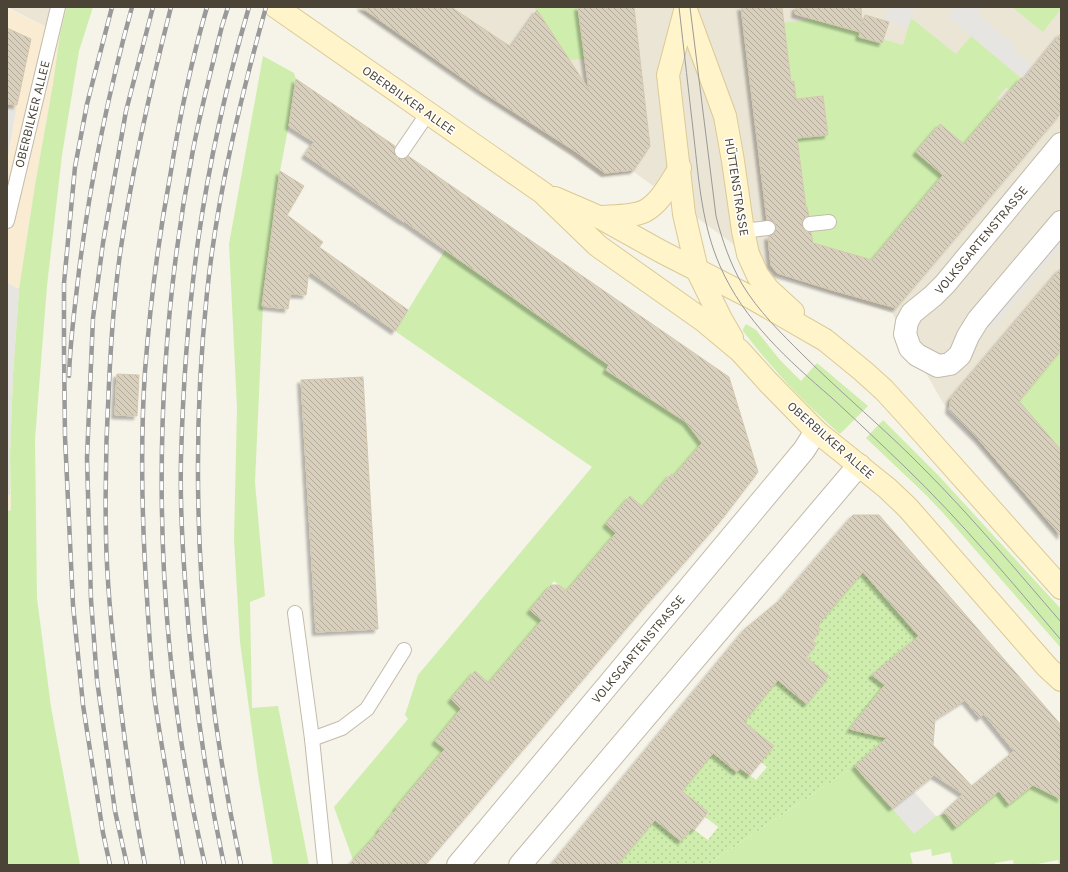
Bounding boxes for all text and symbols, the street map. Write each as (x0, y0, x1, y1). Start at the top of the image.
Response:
street label: OBERBILKER ALLEE (11, 59, 53, 169)
street label: OBERBILKER ALLEE (360, 62, 458, 138)
street label: HÜTTENSTRASSE (722, 137, 753, 237)
street label: VOLKSGARTENSTRASSE (931, 183, 1031, 297)
street label: OBERBILKER ALLEE (785, 398, 877, 482)
street label: VOLKSGARTENSTRASSE (588, 592, 688, 706)

